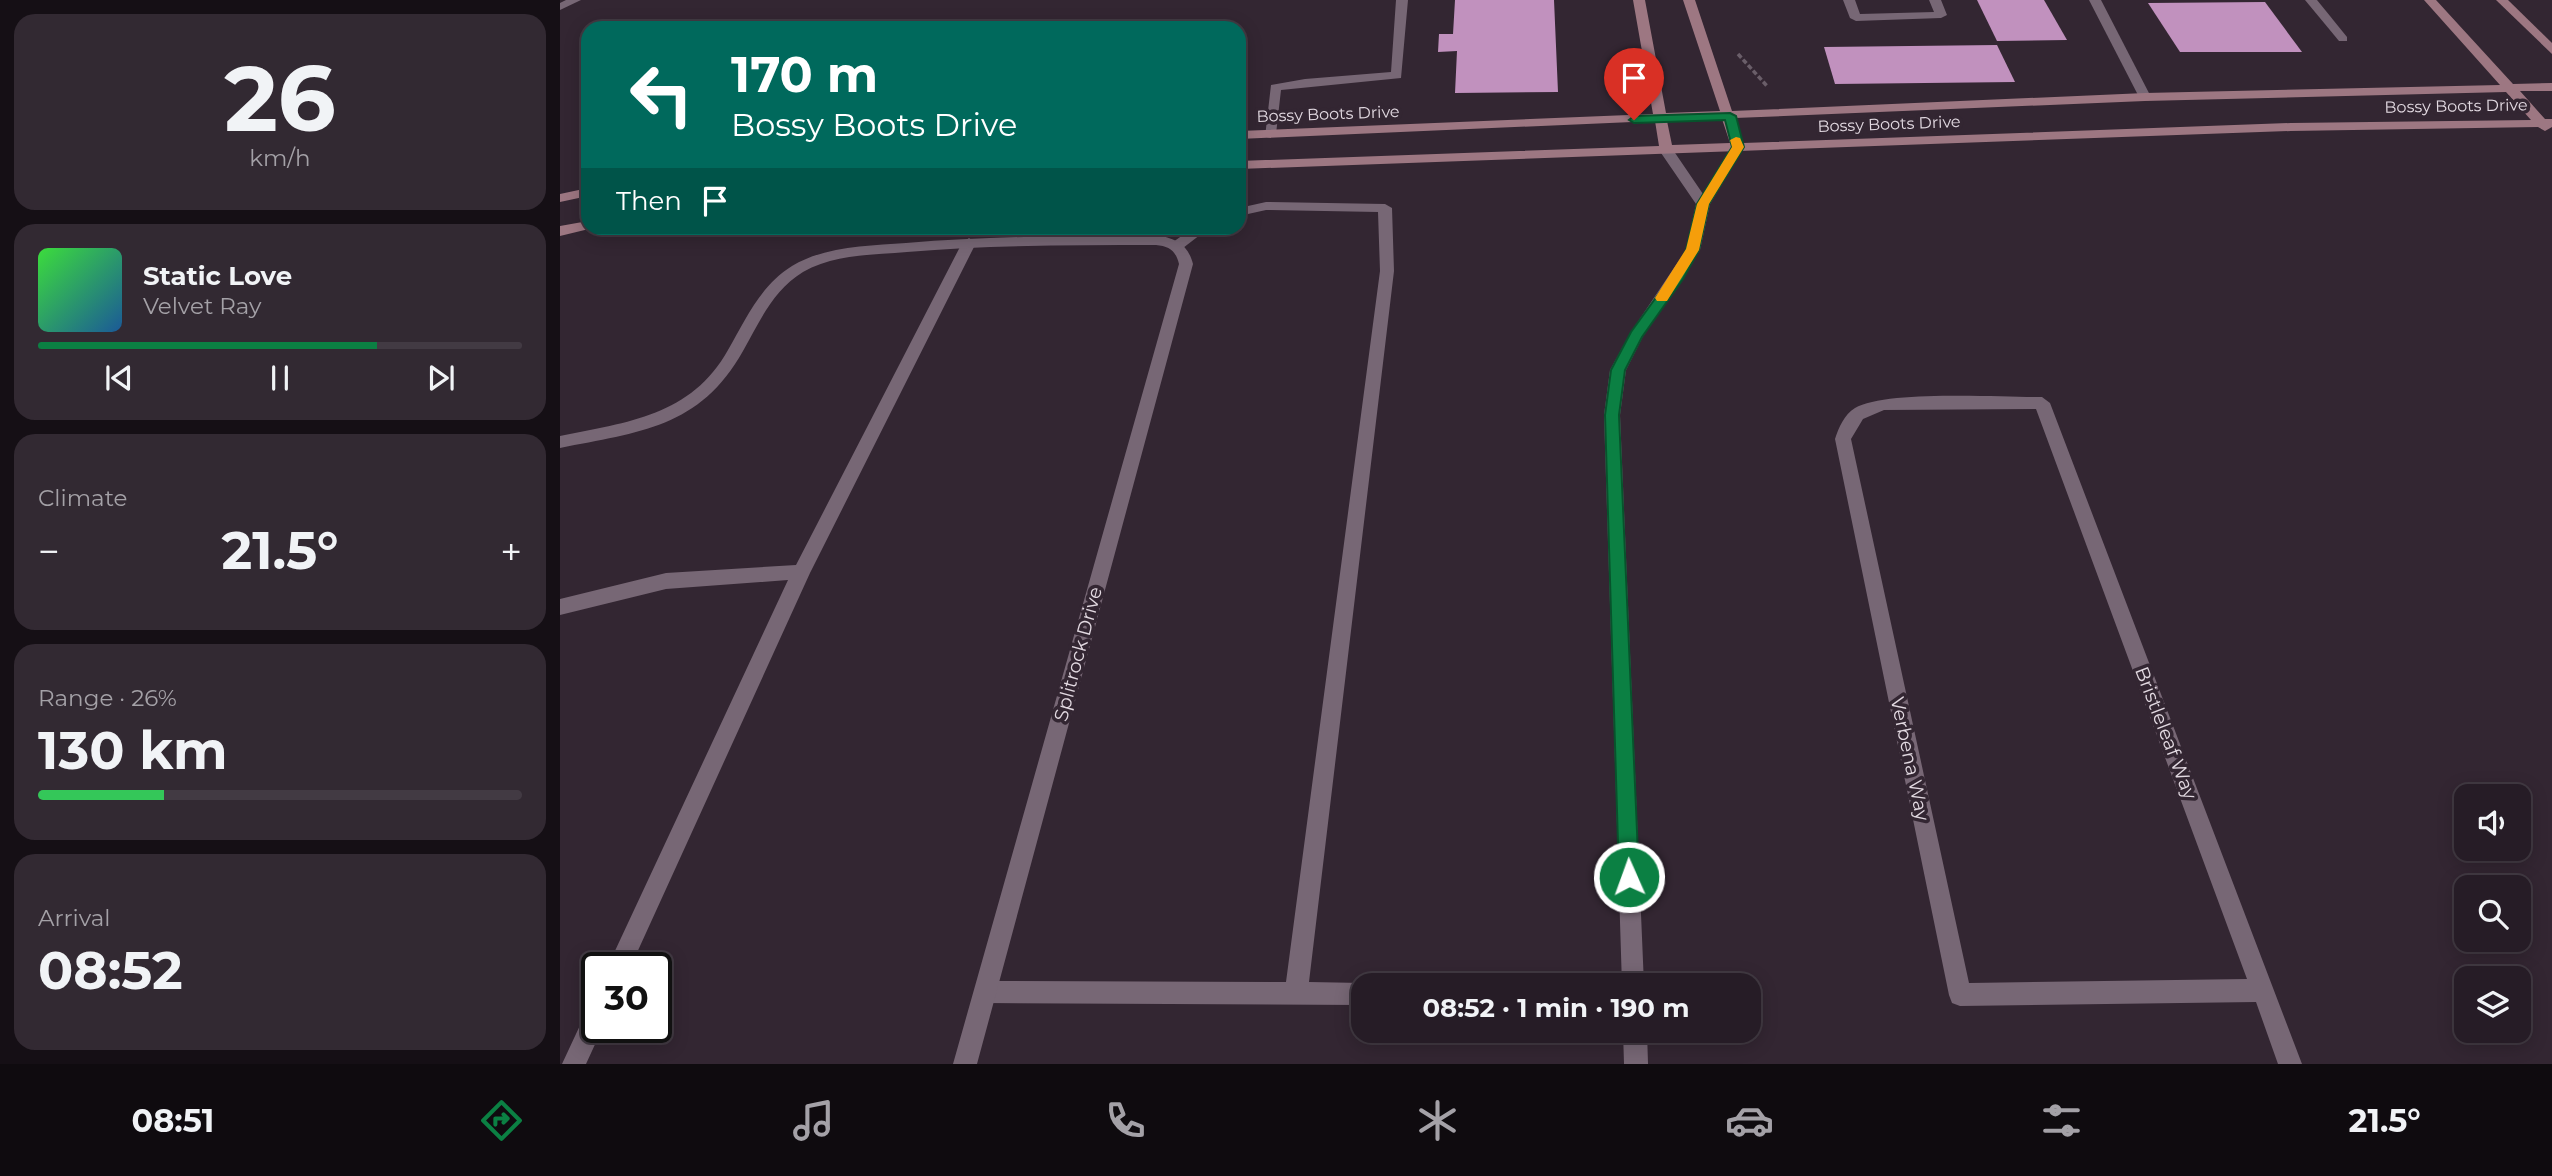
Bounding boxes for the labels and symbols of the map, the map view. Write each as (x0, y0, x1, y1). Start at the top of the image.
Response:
pin (1604, 48, 1664, 120)
street label: Bossy Boots Drive (2384, 95, 2528, 117)
street label: Bossy Boots Drive (1256, 102, 1400, 126)
street label: Bossy Boots Drive (1817, 112, 1961, 136)
street label: Splitrock Drive (1049, 584, 1107, 724)
street label: Bristleleaf Way (2130, 663, 2202, 803)
street label: Verbena Way (1886, 695, 1934, 824)
position arrow (1592, 840, 1666, 914)
speed limit sign: 30 (581, 952, 672, 1043)

